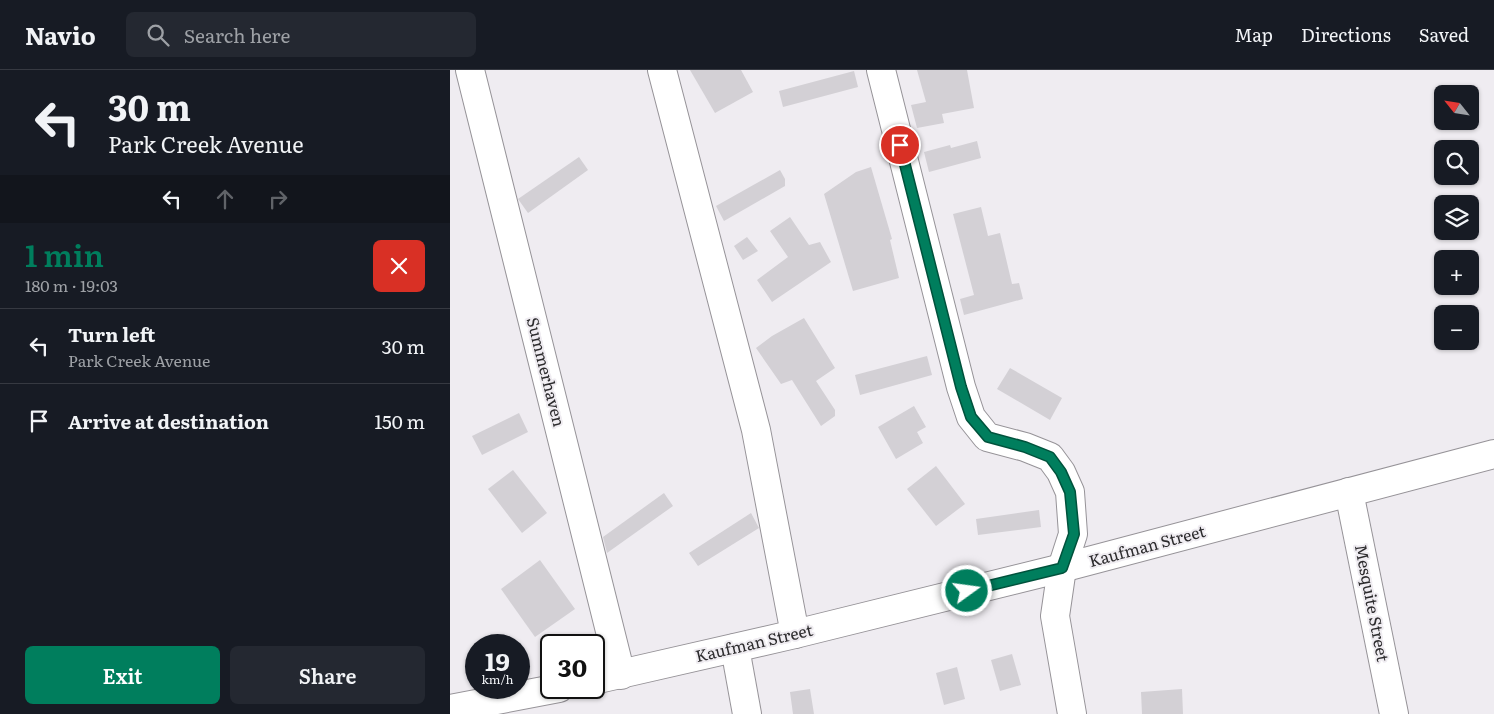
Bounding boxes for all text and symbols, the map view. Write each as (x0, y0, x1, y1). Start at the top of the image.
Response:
search box (126, 12, 476, 57)
text: Navio (25, 17, 96, 52)
icon: search (144, 21, 172, 49)
text: Search here (184, 21, 290, 49)
text: Map (1235, 21, 1273, 48)
text: Directions (1301, 21, 1391, 48)
text: Saved (1419, 21, 1469, 48)
text: 30 m (108, 80, 191, 132)
north arrow (1434, 85, 1479, 130)
map controls (1434, 85, 1479, 350)
icon: left (25, 90, 90, 155)
pin (879, 124, 921, 166)
text: Park Creek Avenue (108, 127, 304, 160)
icon: arrive (886, 131, 914, 159)
button: search (1434, 140, 1479, 185)
icon: left (158, 185, 186, 213)
icon: ahead (211, 185, 239, 213)
icon: right (264, 185, 292, 213)
button: layers (1434, 195, 1479, 240)
text: 1 min (25, 232, 104, 276)
button: close (373, 240, 425, 292)
button: + (1434, 250, 1479, 295)
text: 180 m · 19:03 (25, 273, 118, 297)
button: − (1434, 305, 1479, 350)
street label: Summerhaven (522, 314, 572, 429)
text: Turn left (68, 320, 155, 348)
icon: left (25, 332, 53, 360)
text: 30 m (381, 332, 425, 360)
text: Park Creek Avenue (68, 348, 210, 372)
icon: arrive (25, 407, 53, 435)
text: Arrive at destination (68, 407, 269, 435)
text: 150 m (374, 407, 425, 435)
street label: Kaufman Street (1086, 518, 1208, 572)
street label: Mesquite Street (1350, 542, 1396, 664)
position arrow (940, 564, 992, 616)
street label: Kaufman Street (693, 617, 815, 667)
speed limit sign: 30 (540, 634, 605, 699)
text: 19 (485, 642, 510, 679)
button: Exit (25, 646, 220, 704)
button: Share (230, 646, 425, 704)
text: km/h (482, 670, 513, 688)

